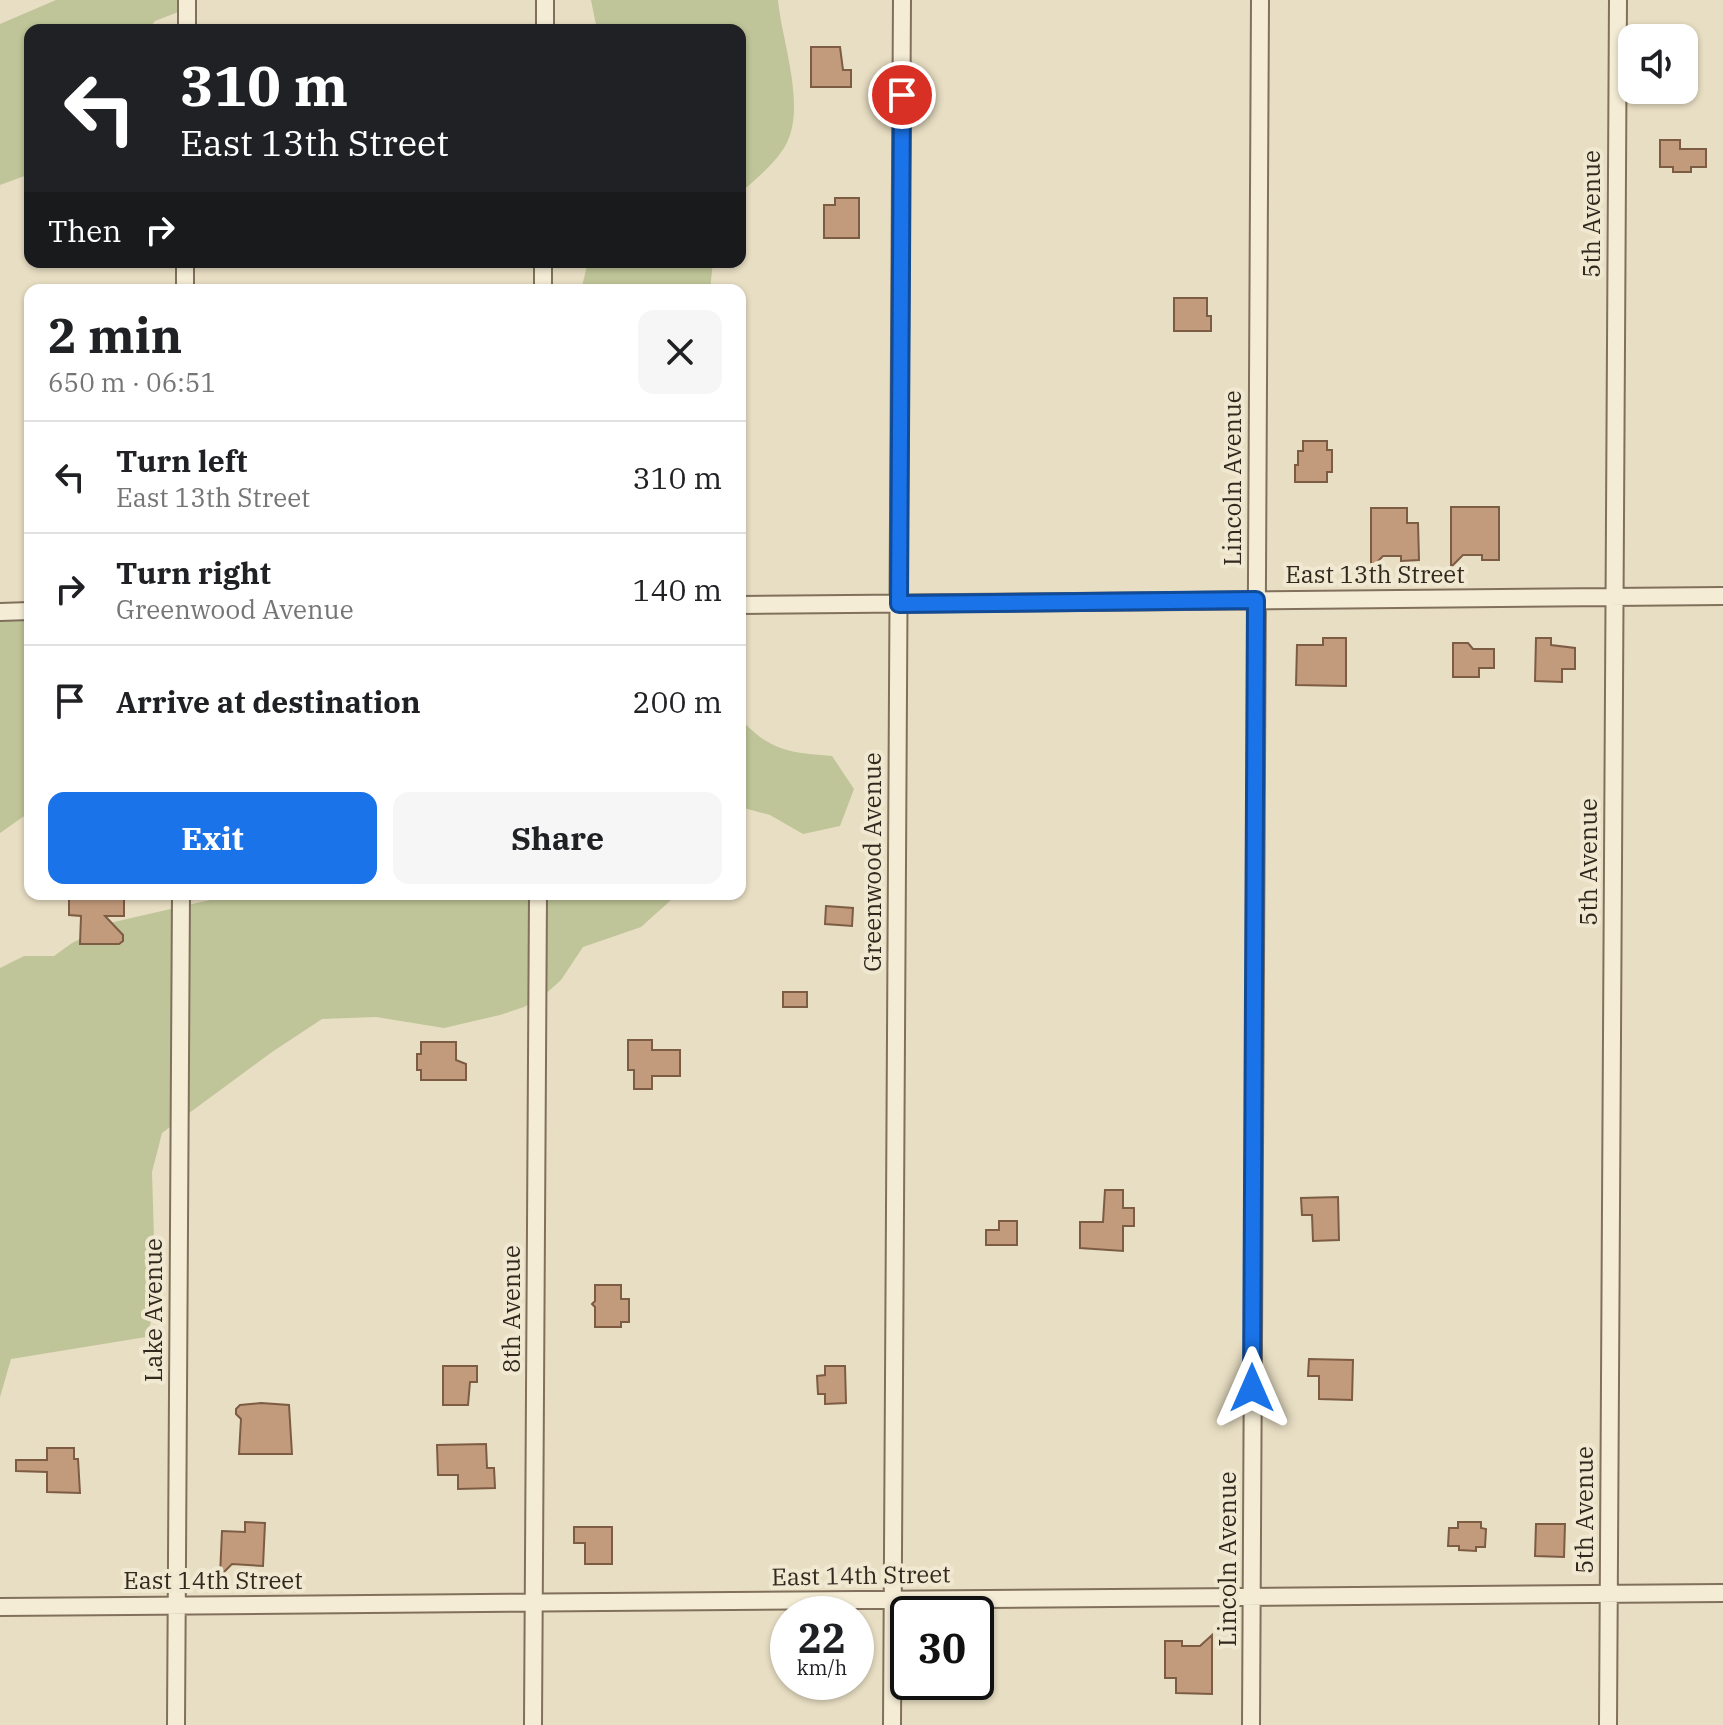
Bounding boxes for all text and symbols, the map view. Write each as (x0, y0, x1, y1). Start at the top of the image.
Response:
map controls (1618, 24, 1698, 104)
button: sound (1618, 24, 1698, 104)
text: 310 m (180, 49, 348, 121)
icon: left (48, 56, 152, 160)
pin (868, 61, 936, 129)
icon: arrive (880, 73, 924, 117)
text: East 13th Street (180, 119, 449, 166)
street label: 5th Avenue (1575, 150, 1607, 278)
icon: right (138, 208, 182, 252)
text: Then (48, 211, 122, 250)
text: 2 min (48, 304, 182, 366)
button: close (638, 310, 722, 394)
text: 650 m · 06:51 (48, 365, 216, 399)
street label: Lincoln Avenue (1216, 390, 1248, 566)
text: Turn left (116, 441, 248, 480)
icon: left (48, 455, 92, 499)
text: 310 m (632, 458, 722, 497)
text: East 13th Street (116, 480, 310, 514)
text: Turn right (116, 553, 271, 592)
street label: East 13th Street (1285, 558, 1465, 590)
icon: right (48, 567, 92, 611)
text: 140 m (632, 570, 722, 609)
text: Greenwood Avenue (116, 592, 354, 626)
icon: arrive (48, 679, 92, 723)
text: Arrive at destination (116, 682, 421, 721)
text: 200 m (632, 682, 722, 721)
street label: Greenwood Avenue (856, 752, 888, 972)
button: Exit (48, 792, 377, 884)
button: Share (393, 792, 722, 884)
street label: 5th Avenue (1572, 798, 1604, 926)
street label: Lake Avenue (137, 1238, 169, 1382)
street label: 8th Avenue (495, 1245, 527, 1373)
position arrow (1210, 1346, 1294, 1430)
street label: 5th Avenue (1568, 1446, 1600, 1574)
street label: Lincoln Avenue (1211, 1471, 1243, 1647)
street label: East 14th Street (771, 1557, 951, 1593)
street label: East 14th Street (123, 1564, 303, 1596)
speed limit sign: 30 (890, 1596, 994, 1700)
text: 22 (798, 1612, 846, 1664)
text: km/h (797, 1654, 847, 1681)

